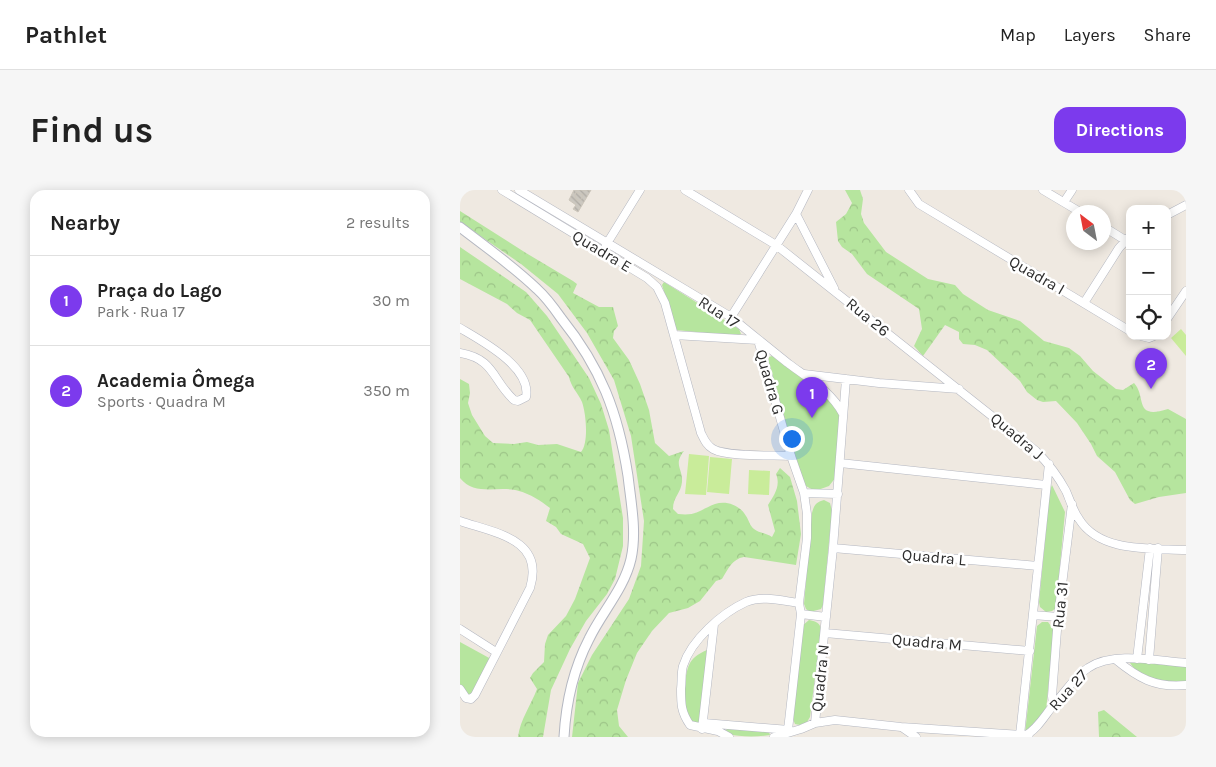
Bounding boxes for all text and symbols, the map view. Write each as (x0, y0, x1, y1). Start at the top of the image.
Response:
text: Pathlet (25, 21, 107, 49)
text: Map (1000, 24, 1036, 46)
text: Layers (1064, 24, 1116, 46)
text: Share (1144, 24, 1191, 46)
button: Directions (1054, 107, 1186, 153)
text: Find us (30, 110, 153, 151)
north arrow (1066, 205, 1111, 250)
map controls (1126, 205, 1171, 340)
button: + (1126, 205, 1171, 250)
text: Nearby (50, 211, 120, 235)
text: 2 results (346, 213, 410, 232)
street label: Quadra E (569, 226, 635, 276)
button: − (1126, 250, 1171, 295)
street label: Quadra I (1006, 251, 1068, 299)
text: Praça do Lago (97, 280, 222, 302)
text: 1 (63, 291, 69, 310)
text: 30 m (372, 291, 410, 310)
street label: Rua 17 (695, 292, 743, 332)
street label: Rua 26 (842, 294, 894, 340)
button: locate (1126, 295, 1171, 340)
text: Park · Rua 17 (97, 302, 185, 321)
street label: Quadra G (752, 347, 788, 417)
pin: 2 (1135, 348, 1167, 389)
text: Academia Ômega (97, 370, 255, 392)
pin: 1 (796, 377, 828, 418)
text: 2 (61, 381, 71, 400)
text: 350 m (363, 381, 410, 400)
text: Sports · Quadra M (97, 392, 226, 411)
street label: Quadra J (987, 408, 1047, 464)
your location (779, 426, 805, 452)
street label: Quadra L (901, 545, 967, 569)
street label: Rua 31 (1048, 581, 1072, 629)
street label: Quadra M (891, 629, 963, 655)
street label: Quadra N (807, 643, 833, 713)
street label: Rua 27 (1045, 665, 1092, 715)

